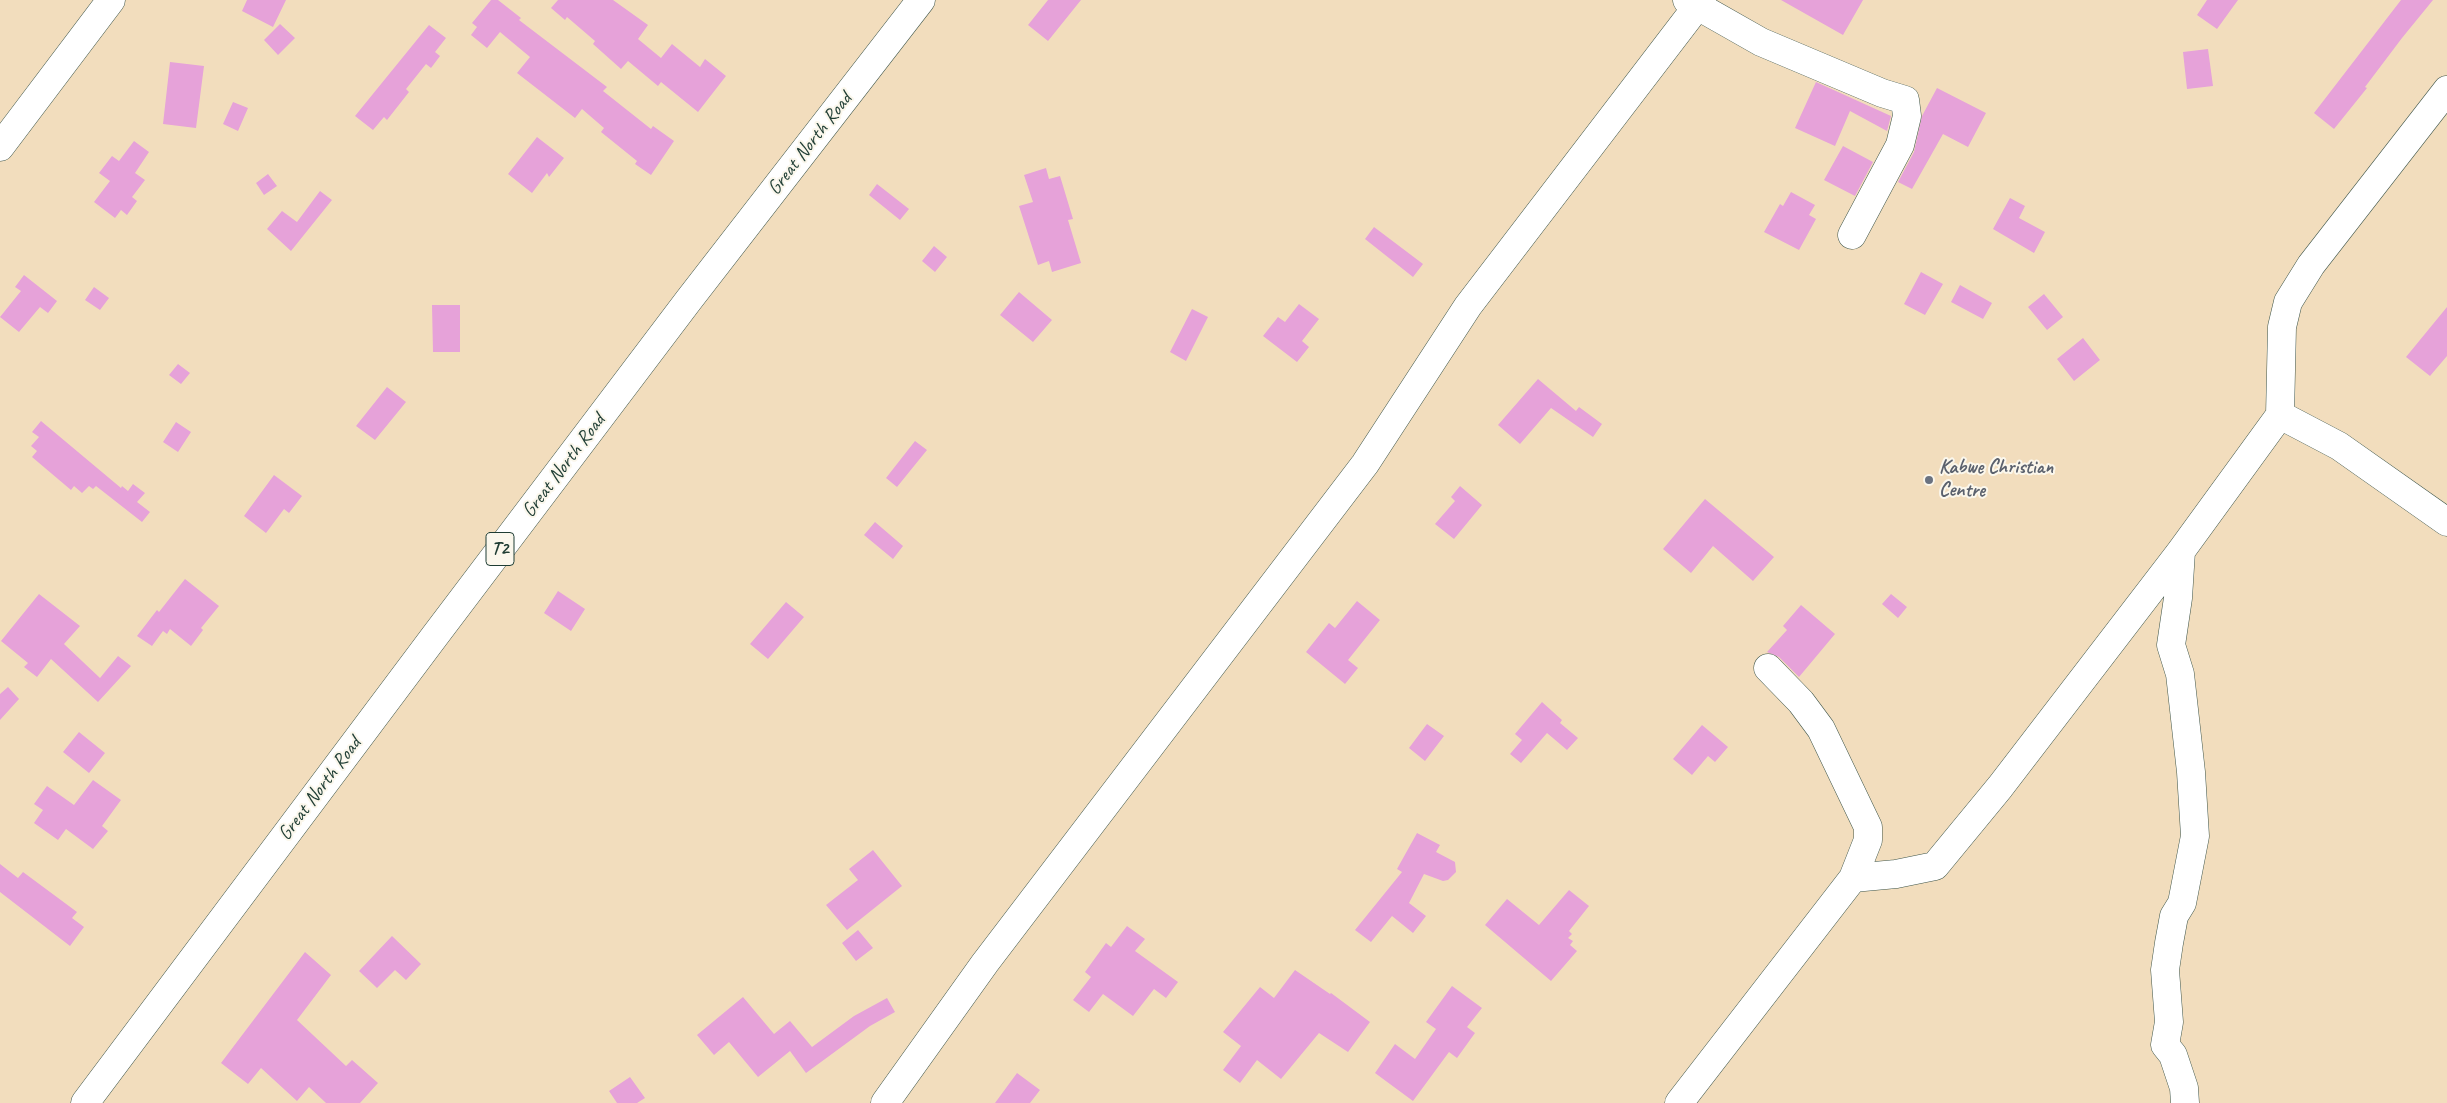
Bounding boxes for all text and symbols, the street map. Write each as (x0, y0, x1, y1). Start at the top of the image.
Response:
street label: Great North Road (763, 88, 857, 200)
street label: Great North Road (517, 410, 611, 522)
place label: Kabwe Christian Centre (1939, 456, 2053, 503)
marker: Kabwe Christian Centre (1923, 474, 1935, 486)
road number: T2 (486, 532, 514, 566)
street label: Great North Road (273, 733, 367, 845)

